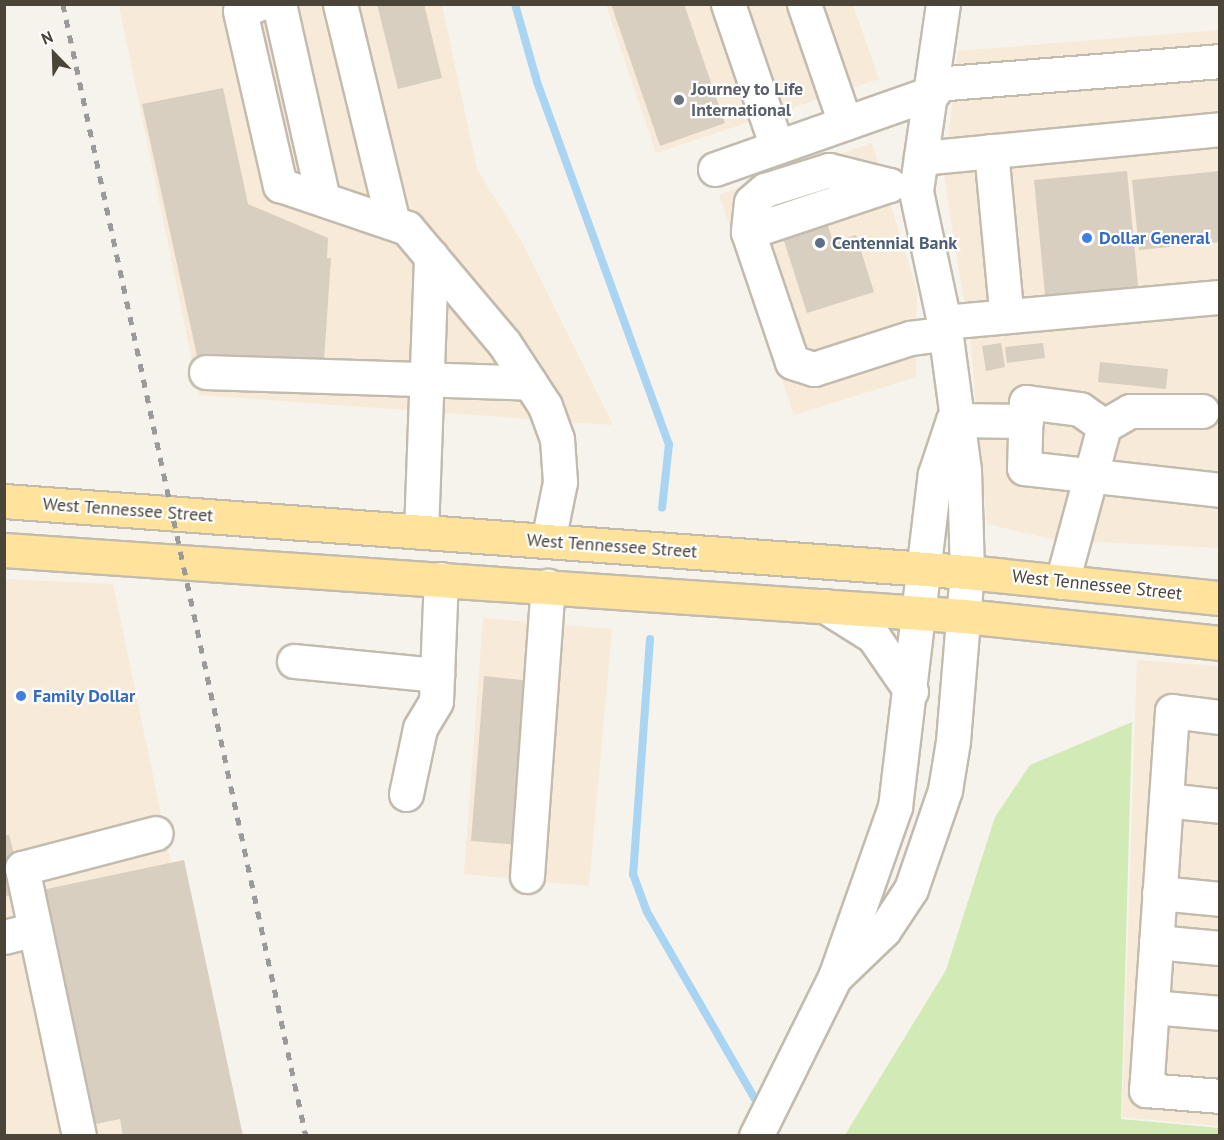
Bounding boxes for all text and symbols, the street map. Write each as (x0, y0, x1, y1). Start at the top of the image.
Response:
north arrow (24, 24, 84, 84)
text: N (38, 26, 56, 49)
place label: Journey to Life International (691, 79, 804, 122)
marker: Journey to Life International (672, 93, 686, 107)
place label: Dollar General (1099, 227, 1210, 249)
marker: Dollar General (1080, 231, 1094, 245)
place label: Centennial Bank (832, 232, 957, 254)
marker: Centennial Bank (813, 236, 827, 250)
street label: West Tennessee Street (42, 493, 214, 527)
street label: West Tennessee Street (526, 529, 698, 563)
street label: West Tennessee Street (1011, 565, 1183, 605)
place label: Family Dollar (33, 685, 136, 707)
marker: Family Dollar (14, 689, 28, 703)

